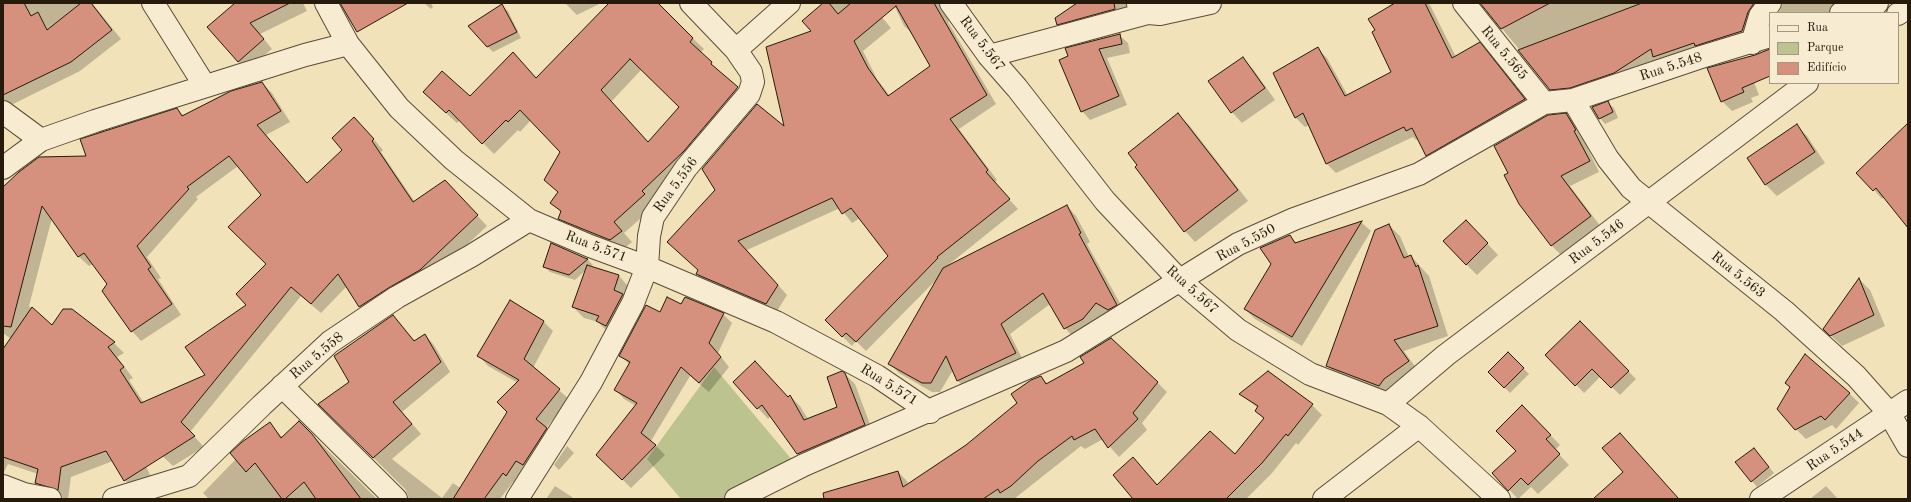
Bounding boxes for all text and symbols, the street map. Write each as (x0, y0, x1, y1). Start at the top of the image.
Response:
legend (1769, 12, 1899, 84)
street label: Rua 5.567 (956, 13, 1008, 75)
text: Rua (1807, 22, 1828, 34)
street label: Rua 5.565 (1477, 23, 1531, 83)
text: Parque (1807, 42, 1843, 54)
street label: Rua 5.548 (1638, 49, 1704, 85)
text: Edifício (1807, 62, 1846, 74)
street label: Rua 5.556 (650, 154, 702, 216)
street label: Rua 5.546 (1566, 216, 1628, 268)
street label: Rua 5.550 (1213, 220, 1279, 266)
street label: Rua 5.571 (563, 228, 629, 266)
street label: Rua 5.563 (1708, 248, 1768, 302)
street label: Rua 5.567 (1162, 262, 1222, 318)
street label: Rua 5.558 (287, 329, 347, 383)
street label: Rua 5.571 (857, 361, 921, 409)
street label: Rua 5.544 (1803, 425, 1867, 475)

